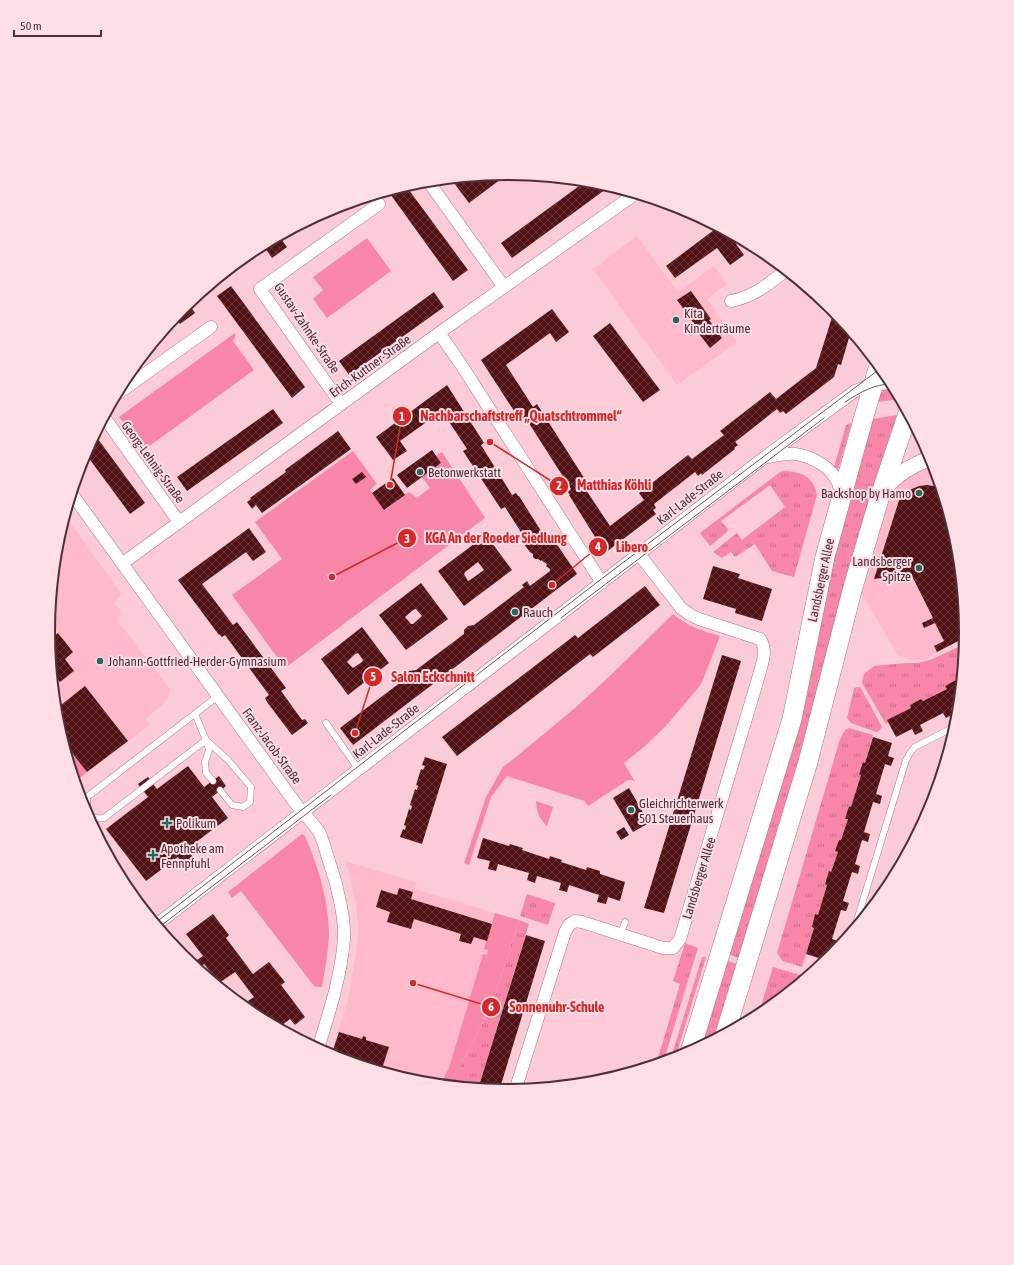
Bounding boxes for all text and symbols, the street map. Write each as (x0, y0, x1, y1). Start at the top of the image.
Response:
scale bar (14, 12, 101, 38)
text: 50 m (20, 19, 42, 33)
street label: Gustav-Zahnke-Straße (271, 280, 343, 376)
place label: Kita Kinderträume (684, 306, 750, 336)
marker: Kita Kinderträume (671, 315, 681, 325)
street label: Erich-Kuttner-Straße (326, 331, 414, 401)
callout: Nachbarschaftstreff „Quatschtrommel“ (392, 403, 629, 429)
text: Nachbarschaftstreff „Quatschtrommel“ (420, 408, 622, 424)
text: 1 (399, 410, 405, 424)
street label: Georg-Lehnig-Straße (118, 418, 188, 506)
place label: Betonwerkstatt (428, 465, 501, 480)
street label: Karl-Lade-Straße (654, 466, 726, 528)
marker: Betonwerkstatt (415, 467, 425, 477)
callout: Matthias Köhli (549, 473, 659, 499)
text: Matthias Köhli (577, 477, 651, 493)
text: 2 (556, 479, 562, 493)
place label: Backshop by Hamo (821, 486, 911, 501)
marker: Backshop by Hamo (914, 488, 924, 498)
callout: KGA An der Roeder Siedlung (397, 525, 575, 551)
text: KGA An der Roeder Siedlung (425, 530, 568, 546)
text: 3 (404, 532, 410, 546)
callout: Libero (588, 534, 657, 560)
street label: Landsberger Allee (805, 537, 837, 623)
text: Libero (616, 539, 649, 555)
text: 4 (594, 540, 601, 554)
place label: Landsberger Spitze (852, 554, 911, 584)
marker: Landsberger Spitze (914, 563, 924, 573)
place label: Rauch (523, 605, 553, 620)
marker: Rauch (510, 607, 520, 617)
place label: Johann-Gottfried-Herder-Gymnasium (108, 654, 286, 669)
marker: Johann-Gottfried-Herder-Gymnasium (95, 656, 105, 666)
callout: Salon Eckschnitt (363, 664, 483, 690)
text: Salon Eckschnitt (391, 669, 475, 685)
text: 5 (370, 670, 376, 684)
street label: Karl-Lade-Straße (350, 700, 422, 762)
street label: Franz-Jacob-Straße (239, 705, 305, 787)
place label: Gleichrichterwerk 501 Steuerhaus (639, 796, 724, 826)
marker: Gleichrichterwerk 501 Steuerhaus (626, 805, 636, 815)
place label: Polikum (176, 816, 216, 831)
marker: Polikum (161, 817, 173, 829)
street label: Landsberger Allee (679, 835, 719, 921)
place label: Apotheke am Fennpfuhl (161, 841, 224, 871)
marker: Apotheke am Fennpfuhl (148, 850, 158, 860)
callout: Sonnenuhr-Schule (481, 994, 612, 1020)
text: Sonnenuhr-Schule (510, 999, 604, 1015)
text: 6 (488, 1000, 494, 1014)

